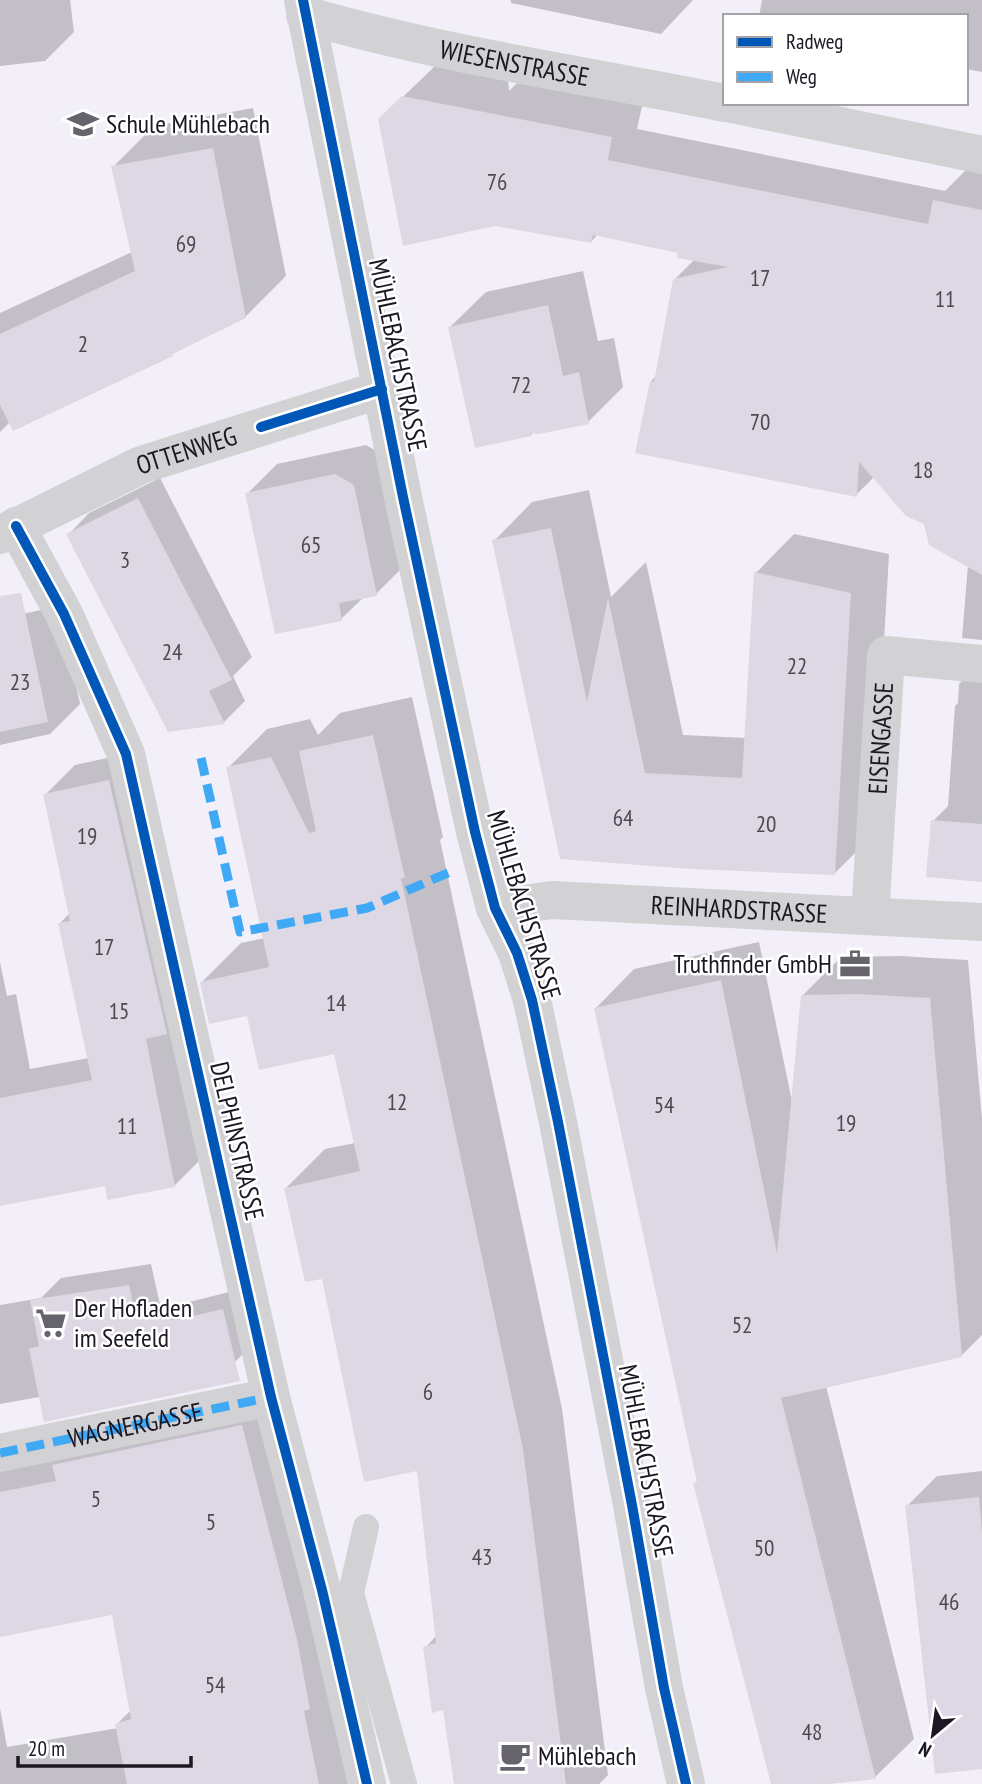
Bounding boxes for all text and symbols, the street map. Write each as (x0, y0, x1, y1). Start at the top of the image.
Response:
legend (723, 14, 968, 105)
text: Radweg (786, 28, 843, 55)
street label: WIESENSTRASSE (437, 32, 592, 93)
text: Weg (786, 63, 817, 90)
school or university icon: Schule Mühlebach (66, 107, 100, 141)
place label: Schule Mühlebach (106, 107, 270, 140)
house number: 76 (487, 167, 507, 196)
house number: 69 (176, 229, 196, 258)
street label: MÜHLEBACHSTRASSE (362, 256, 435, 454)
house number: 17 (750, 263, 770, 292)
house number: 11 (935, 284, 955, 313)
house number: 2 (78, 329, 88, 358)
house number: 72 (511, 370, 531, 399)
house number: 70 (750, 407, 770, 436)
street label: OTTENWEG (132, 419, 241, 482)
house number: 18 (913, 455, 933, 484)
house number: 65 (301, 530, 321, 559)
house number: 3 (120, 545, 130, 574)
house number: 24 (162, 637, 182, 666)
house number: 22 (787, 651, 807, 680)
house number: 23 (10, 667, 30, 696)
street label: EISENGASSE (860, 681, 900, 795)
house number: 64 (613, 803, 633, 832)
street label: MÜHLEBACHSTRASSE (480, 806, 569, 1003)
house number: 20 (756, 809, 776, 838)
house number: 19 (77, 821, 97, 850)
street label: REINHARDSTRASSE (650, 888, 828, 930)
house number: 17 (94, 932, 114, 961)
place label: Truthfinder GmbH (673, 947, 832, 980)
office icon: Truthfinder GmbH (838, 947, 872, 981)
house number: 14 (326, 988, 346, 1017)
house number: 15 (109, 996, 129, 1025)
street label: DELPHINSTRASSE (203, 1058, 272, 1223)
house number: 12 (387, 1087, 407, 1116)
house number: 54 (654, 1090, 674, 1119)
house number: 19 (836, 1108, 856, 1137)
house number: 11 (117, 1111, 137, 1140)
place label: Der Hofladen im Seefeld (74, 1291, 192, 1354)
supermarket icon: Der Hofladen im Seefeld (34, 1306, 68, 1340)
house number: 52 (732, 1310, 752, 1339)
street label: MÜHLEBACHSTRASSE (612, 1361, 681, 1560)
house number: 6 (423, 1377, 433, 1406)
street label: WAGNERGASSE (65, 1395, 205, 1455)
house number: 5 (91, 1484, 101, 1513)
house number: 5 (206, 1507, 216, 1536)
house number: 50 (754, 1533, 774, 1562)
house number: 43 (472, 1542, 492, 1571)
house number: 46 (939, 1587, 959, 1616)
house number: 54 (205, 1670, 225, 1699)
north arrow (898, 1700, 968, 1770)
house number: 48 (802, 1717, 822, 1746)
scale bar (18, 1724, 191, 1768)
text: 20 m (28, 1735, 65, 1762)
text: N (914, 1737, 935, 1763)
cafe icon: Mühlebach (498, 1739, 532, 1773)
place label: Mühlebach (538, 1739, 636, 1772)

